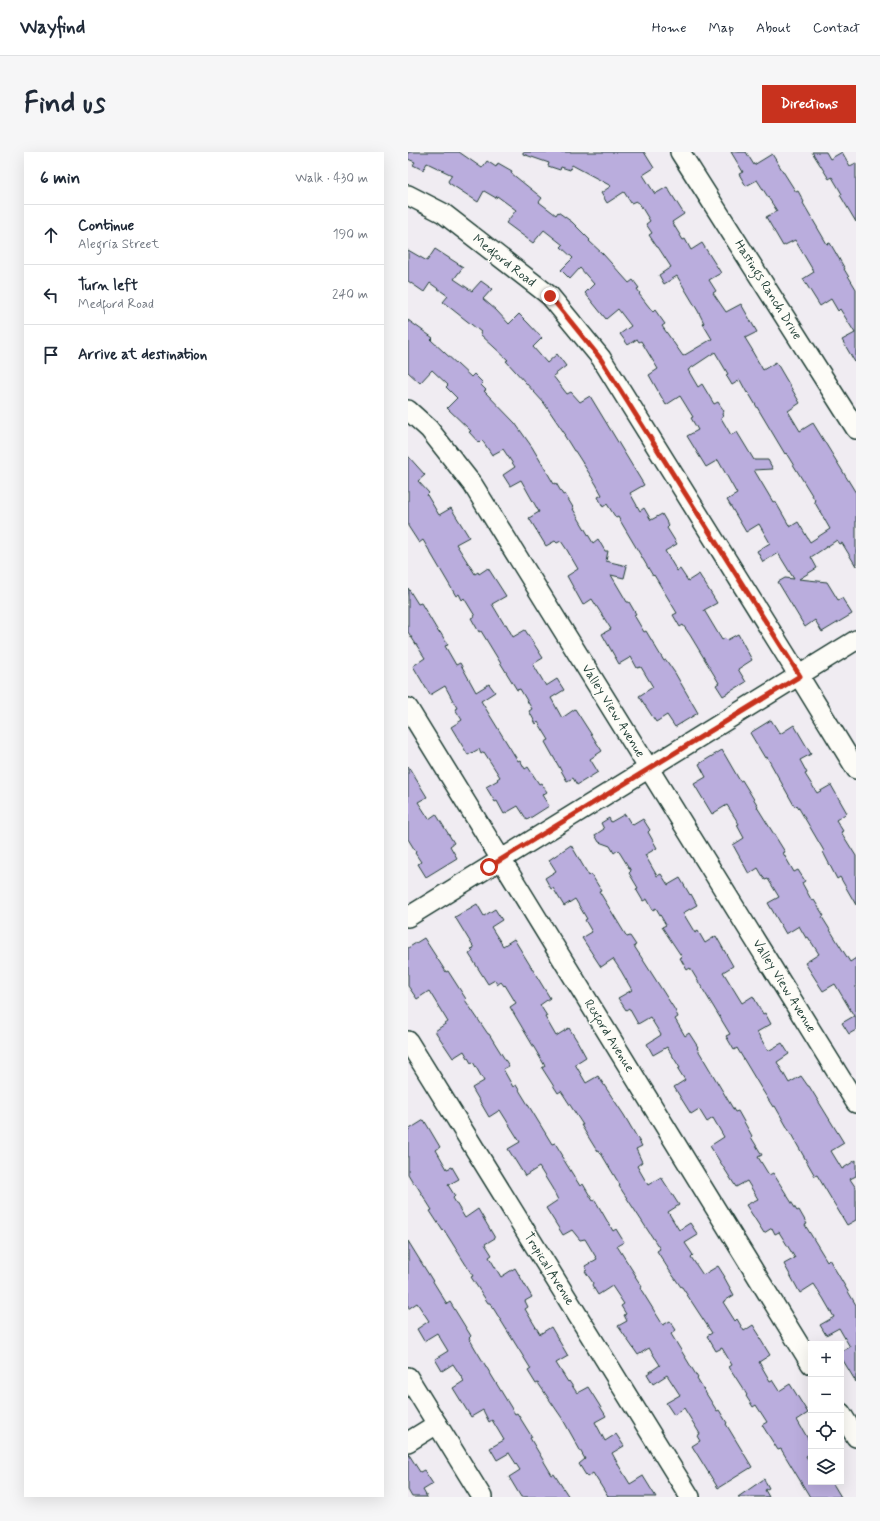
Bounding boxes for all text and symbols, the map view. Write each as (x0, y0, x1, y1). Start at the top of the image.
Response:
text: Wayfind (20, 15, 85, 40)
text: Home (652, 19, 686, 37)
text: Map (708, 19, 734, 37)
text: About (756, 19, 791, 37)
text: Contact (813, 19, 860, 37)
button: Directions (762, 85, 856, 123)
text: Find us (24, 86, 105, 123)
text: 6 min (40, 167, 80, 189)
text: Walk · 430 m (295, 170, 368, 187)
text: Continue (78, 216, 134, 236)
icon: ahead (40, 224, 62, 246)
text: 190 m (333, 226, 368, 243)
street label: Medford Road (468, 231, 539, 293)
text: Alegria Street (78, 236, 159, 253)
street label: Hastings Ranch Drive (729, 237, 806, 344)
text: Turn left (78, 276, 138, 296)
icon: left (40, 284, 62, 306)
text: 240 m (332, 286, 368, 303)
route end (541, 287, 559, 305)
text: Medford Road (78, 296, 154, 313)
icon: arrive (40, 344, 62, 366)
text: Arrive at destination (78, 345, 207, 365)
street label: Valley View Avenue (578, 661, 649, 761)
route start (480, 858, 498, 876)
street label: Valley View Avenue (749, 936, 820, 1036)
street label: Rexford Avenue (578, 996, 638, 1077)
street label: Tropical Avenue (520, 1229, 578, 1309)
map controls (808, 1341, 844, 1485)
button: + (808, 1341, 844, 1377)
button: − (808, 1377, 844, 1413)
button: locate (808, 1413, 844, 1449)
button: layers (808, 1449, 844, 1485)

